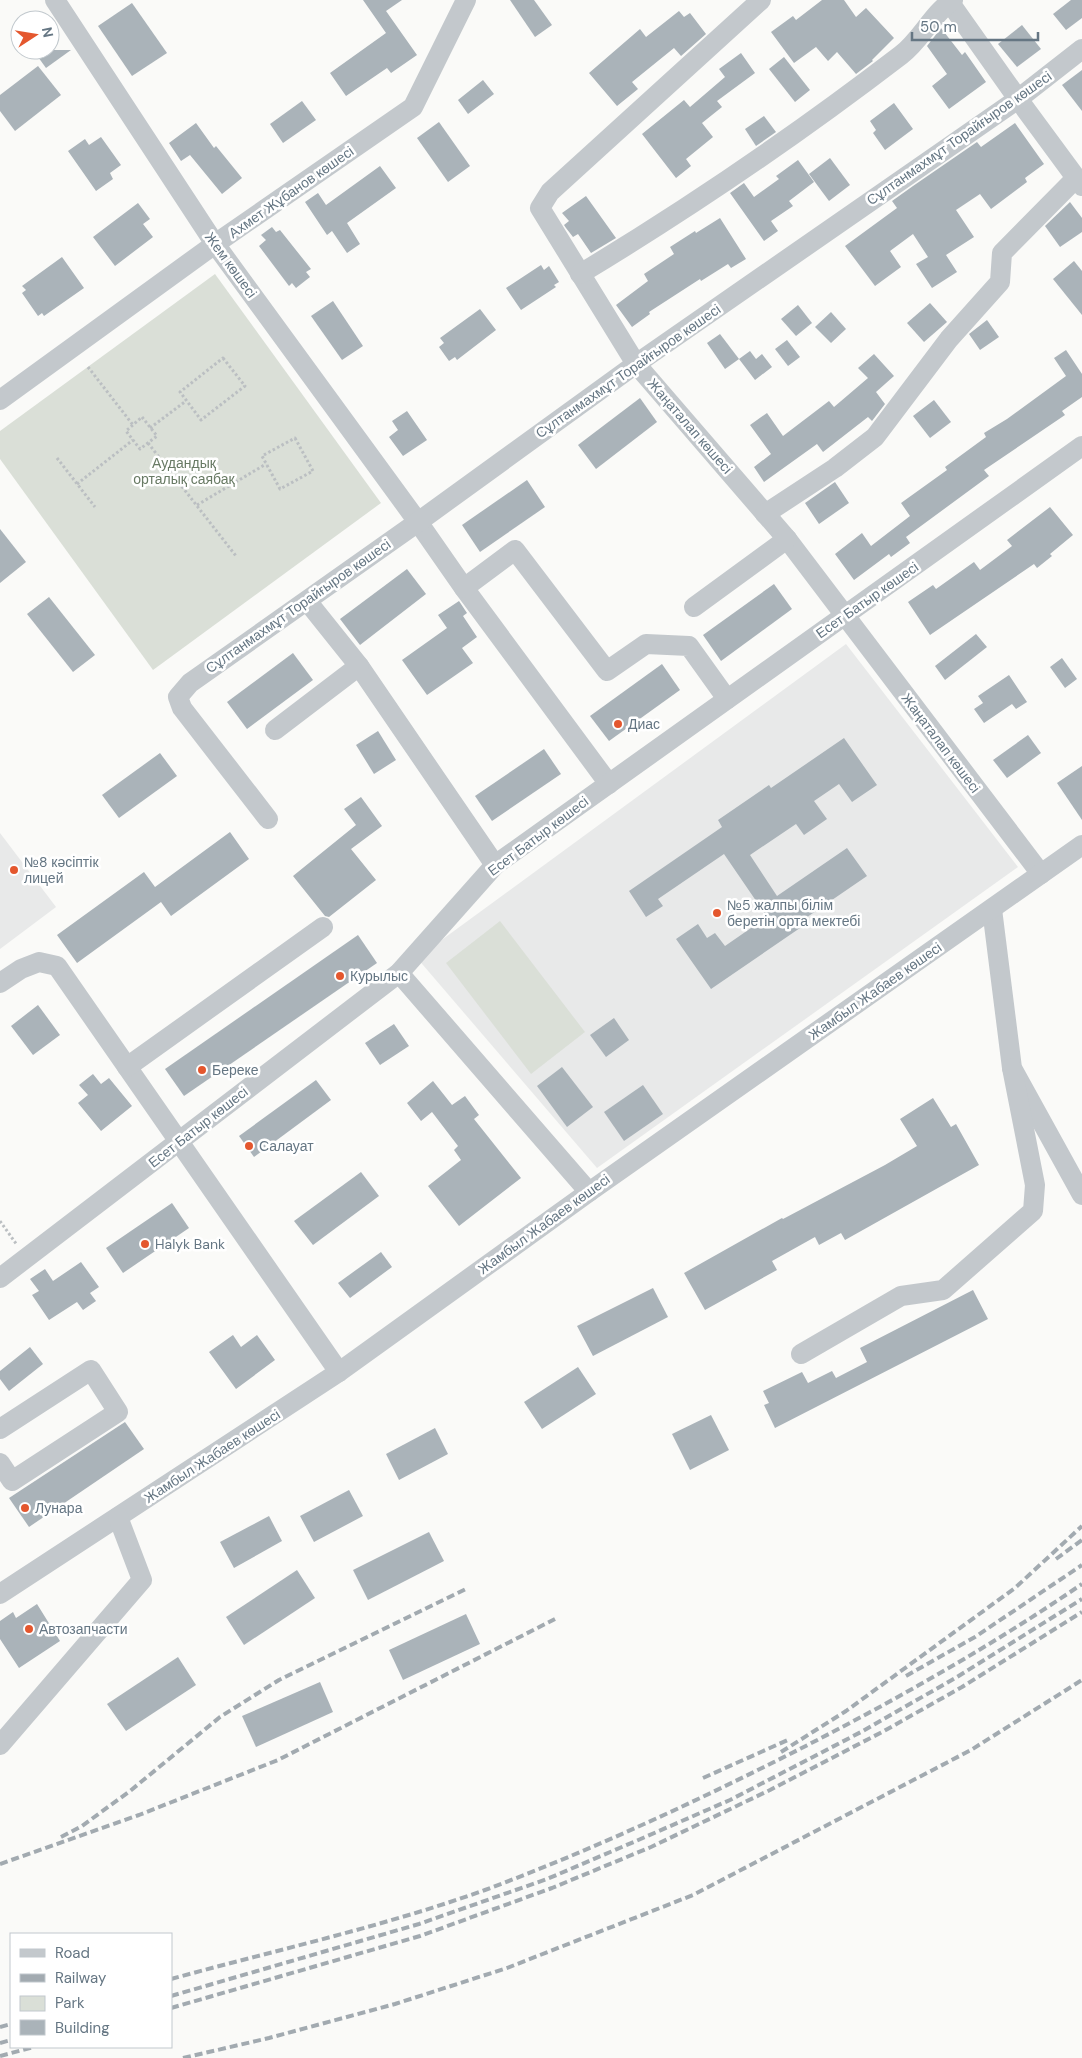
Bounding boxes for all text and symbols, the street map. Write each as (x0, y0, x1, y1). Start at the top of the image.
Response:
north arrow (10, 10, 60, 60)
scale bar (912, 10, 1038, 42)
text: 50 m (920, 17, 957, 37)
text: N (38, 25, 58, 39)
street label: Сұлтанмахмұт Торайғыров көшесі (863, 67, 1055, 209)
street label: Ахмет Жұбанов көшесі (225, 142, 357, 242)
street label: Жем көшесі (201, 229, 261, 301)
street label: Сұлтанмахмұт Торайғыров көшесі (532, 300, 724, 442)
street label: Жаңаталап көшесі (644, 375, 736, 477)
park label: Аудандық орталық саябақ (133, 454, 236, 488)
street label: Сұлтанмахмұт Торайғыров көшесі (202, 535, 394, 677)
street label: Есет Батыр көшесі (812, 558, 922, 642)
street label: Жаңаталап көшесі (898, 689, 984, 797)
place label: Диас (628, 715, 660, 733)
marker: Диас (612, 718, 624, 730)
street label: Есет Батыр көшесі (484, 792, 592, 880)
place label: №8 кәсіптік лицей (24, 853, 99, 887)
marker: №8 кәсіптік лицей (8, 864, 20, 876)
place label: №5 жалпы білім беретін орта мектебі (727, 896, 860, 930)
marker: №5 жалпы білім беретін орта мектебі (711, 907, 723, 919)
street label: Жамбыл Жабаев көшесі (805, 938, 945, 1044)
place label: Курылыс (350, 967, 408, 985)
marker: Курылыс (334, 970, 346, 982)
place label: Береке (212, 1061, 259, 1079)
marker: Береке (196, 1064, 208, 1076)
street label: Есет Батыр көшесі (145, 1083, 251, 1171)
place label: Салауат (259, 1137, 314, 1155)
marker: Салауат (243, 1140, 255, 1152)
street label: Жамбыл Жабаев көшесі (475, 1170, 613, 1278)
place label: Halyk Bank (155, 1235, 225, 1253)
marker: Halyk Bank (139, 1238, 151, 1250)
street label: Жамбыл Жабаев көшесі (141, 1405, 283, 1507)
place label: Лунара (35, 1499, 83, 1517)
marker: Лунара (19, 1502, 31, 1514)
place label: Автозапчасти (39, 1620, 127, 1638)
marker: Автозапчасти (23, 1623, 35, 1635)
legend (10, 1933, 172, 2048)
text: Road (55, 1943, 90, 1963)
text: Railway (55, 1968, 107, 1988)
text: Park (55, 1993, 85, 2013)
text: Building (55, 2018, 110, 2038)

